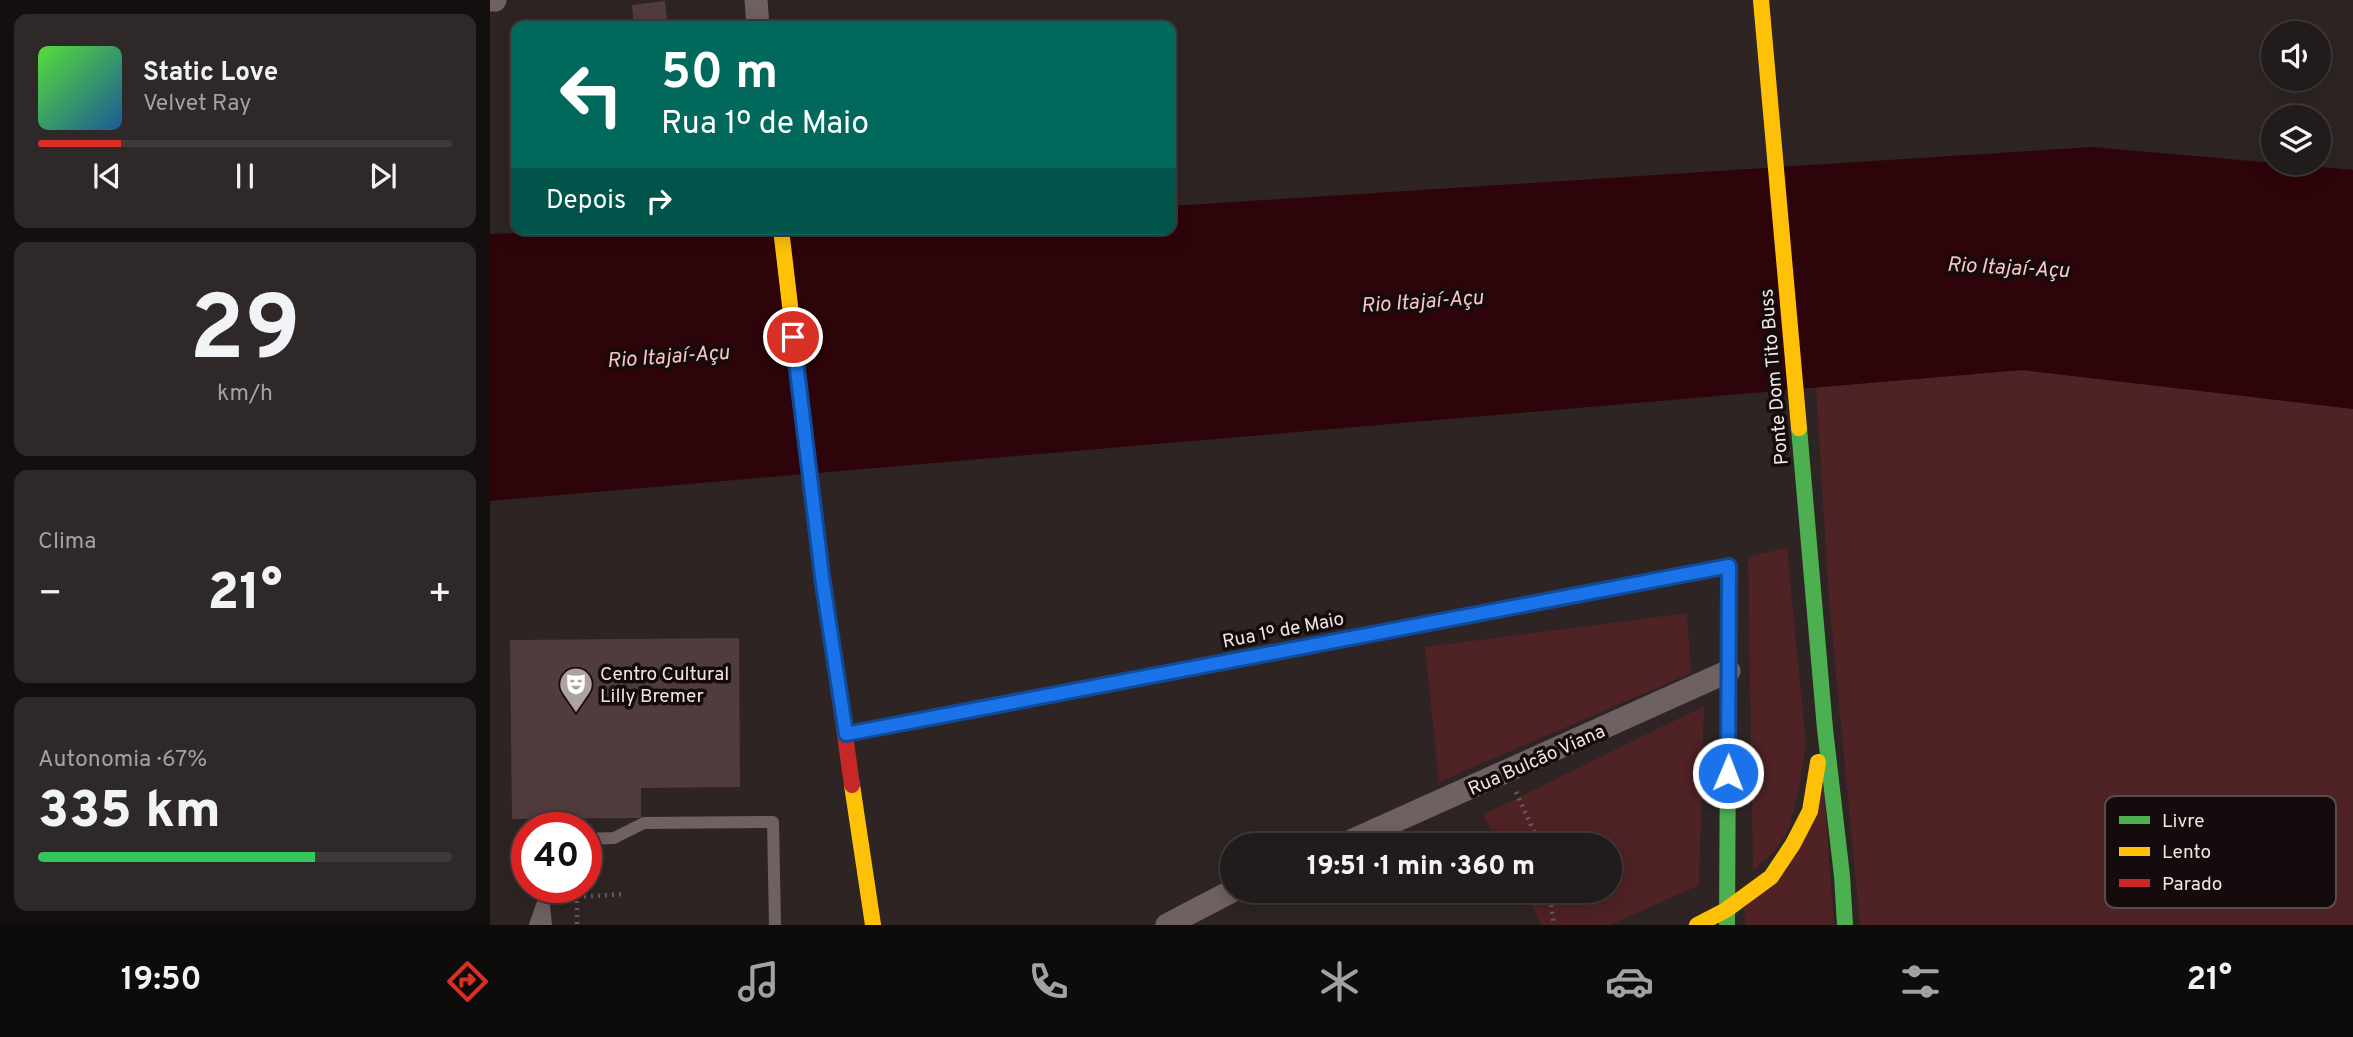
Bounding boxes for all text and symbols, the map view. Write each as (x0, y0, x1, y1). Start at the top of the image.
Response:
map controls (2261, 21, 2331, 175)
button: sound (2261, 21, 2331, 91)
text: 50 m (661, 44, 778, 106)
icon: left (546, 49, 637, 140)
text: Static Love (143, 57, 278, 90)
text: Velvet Ray (143, 90, 251, 119)
text: Rua 1º de Maio (661, 105, 869, 145)
button: layers (2261, 105, 2331, 175)
icon: previous (88, 157, 126, 195)
icon: pause (226, 157, 264, 195)
icon: next (364, 157, 402, 195)
icon: right (640, 182, 678, 220)
text: Depois (546, 185, 626, 218)
water label: Rio Itajaí-Açu (1946, 252, 2070, 285)
text: 29 (189, 277, 301, 392)
water label: Rio Itajaí-Açu (1360, 285, 1485, 320)
street label: Ponte Dom Tito Buss (1755, 288, 1795, 466)
pin (763, 307, 823, 367)
icon: arrive (774, 318, 812, 356)
water label: Rio Itajaí-Açu (606, 340, 731, 375)
text: km/h (217, 380, 273, 409)
text: Clima (38, 528, 96, 557)
text: 21° (208, 562, 282, 628)
text: − (38, 571, 63, 620)
text: + (427, 571, 452, 620)
street label: Rua 1º de Maio (1220, 607, 1346, 655)
place label: Centro Cultural Lilly Bremer (600, 663, 729, 709)
theatre icon: Centro Cultural Lilly Bremer (557, 665, 595, 714)
street label: Rua Bulcão Viana (1464, 720, 1609, 802)
position arrow (1691, 736, 1765, 810)
text: Autonomia · 67% (38, 746, 207, 775)
text: 335 km (38, 780, 221, 846)
legend (2105, 796, 2336, 908)
text: Livre (2162, 810, 2205, 834)
speed limit sign: 40 (511, 812, 602, 903)
text: Lento (2162, 841, 2211, 865)
text: 19:51 · 1 min · 360 m (1307, 851, 1535, 884)
text: Parado (2162, 873, 2222, 897)
icon: directions (443, 957, 492, 1006)
icon: music (734, 957, 783, 1006)
icon: phone (1024, 957, 1073, 1006)
icon: climate (1315, 957, 1364, 1006)
icon: car (1605, 957, 1654, 1006)
icon: filters (1896, 957, 1945, 1006)
text: 19:50 (121, 961, 202, 1001)
text: 21° (2187, 961, 2232, 1001)

